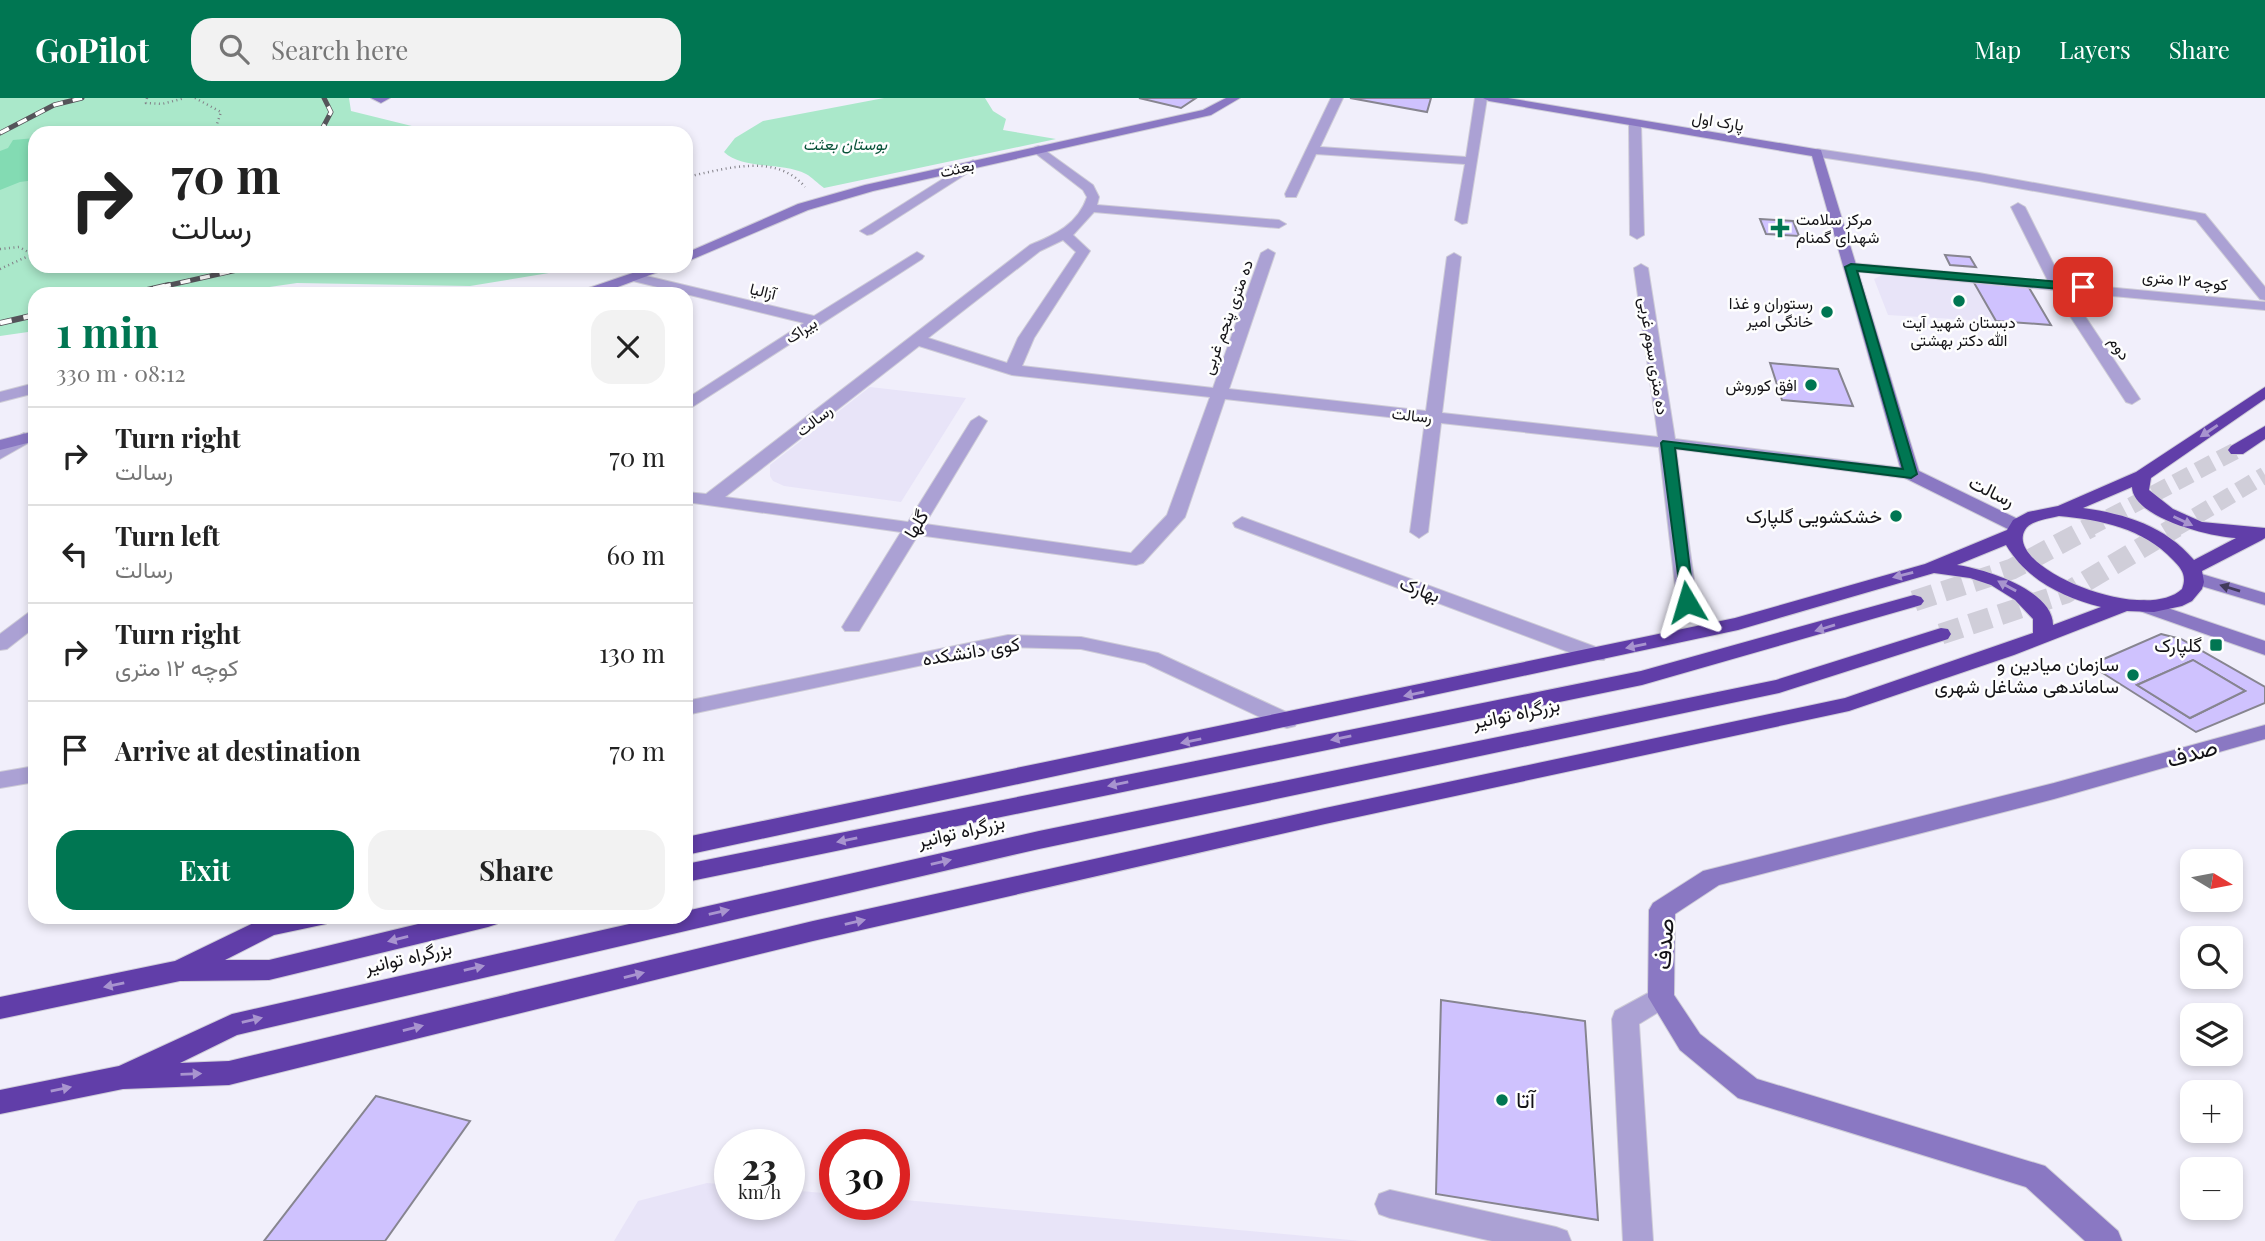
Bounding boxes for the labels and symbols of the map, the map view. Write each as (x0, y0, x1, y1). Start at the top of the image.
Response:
street label: پارک اول (1690, 106, 1746, 137)
park label: بوستان بعثت (803, 133, 888, 155)
street label: بعثت (938, 153, 976, 182)
place label: مرکز سلامت شهدای گمنام (1796, 208, 1879, 248)
marker: مرکز سلامت شهدای گمنام (1770, 218, 1790, 238)
street label: ده متری پنجم غربی (1196, 256, 1259, 378)
pin (2053, 257, 2113, 317)
street label: کوچه ۱۲ متری (2141, 265, 2229, 296)
street label: آزالیا (748, 277, 780, 305)
place label: رستوران و غذا خانگی امیر (1729, 292, 1813, 332)
marker: دبستان شهید آیت الله دکتر بهشتی (1951, 293, 1967, 309)
street label: ده متری سوم غربی (1634, 296, 1674, 416)
marker: رستوران و غذا خانگی امیر (1819, 304, 1835, 320)
place label: دبستان شهید آیت الله دکتر بهشتی (1902, 311, 2016, 351)
street label: بیراک (781, 312, 821, 348)
street label: دوم (2104, 332, 2136, 364)
place label: افق کوروش (1726, 374, 1797, 396)
marker: افق کوروش (1803, 377, 1819, 393)
street label: رسالت (791, 399, 837, 441)
street label: رسالت (1391, 402, 1433, 428)
one-way arrow (2199, 424, 2218, 437)
street label: رسالت (1965, 468, 2020, 512)
place label: خشکشویی گلپارک (1746, 502, 1882, 530)
street label: گلها (897, 504, 934, 543)
marker: خشکشویی گلپارک (1888, 508, 1904, 524)
one-way arrow (2173, 515, 2193, 527)
position arrow (1650, 565, 1724, 639)
street label: بهارک (1396, 569, 1444, 607)
one-way arrow (1892, 570, 1914, 581)
one-way arrow (1997, 580, 2016, 592)
one-way arrow (2219, 583, 2240, 593)
one-way arrow (1815, 624, 1836, 634)
street label: کوی دانشکده (920, 629, 1022, 671)
place label: گلپارک (2154, 631, 2202, 659)
marker: گلپارک (2208, 637, 2224, 653)
one-way arrow (1625, 641, 1647, 652)
place label: سازمان میادین و ساماندهی مشاغل شهری (1934, 650, 2119, 698)
marker: سازمان میادین و ساماندهی مشاغل شهری (2125, 667, 2141, 683)
one-way arrow (1403, 689, 1425, 700)
street label: بزرگراه توانیر (1469, 690, 1562, 734)
street label: صدف (2163, 730, 2221, 774)
one-way arrow (1330, 732, 1352, 743)
one-way arrow (1180, 736, 1202, 747)
one-way arrow (1107, 778, 1129, 789)
street label: بزرگراه توانیر (914, 807, 1007, 853)
one-way arrow (836, 834, 858, 845)
north arrow (2180, 849, 2244, 912)
one-way arrow (930, 856, 952, 867)
one-way arrow (708, 906, 730, 917)
one-way arrow (844, 916, 866, 927)
street label: صدف (1645, 917, 1680, 971)
street label: بزرگراه توانیر (361, 933, 454, 979)
one-way arrow (386, 934, 408, 945)
one-way arrow (463, 962, 485, 973)
one-way arrow (623, 969, 645, 980)
one-way arrow (103, 979, 125, 990)
one-way arrow (241, 1015, 263, 1026)
one-way arrow (402, 1022, 424, 1033)
one-way arrow (180, 1069, 202, 1080)
place label: آتا (1516, 1083, 1537, 1114)
one-way arrow (50, 1084, 72, 1095)
marker: آتا (1494, 1092, 1510, 1108)
speed limit sign: 30 (819, 1129, 910, 1220)

